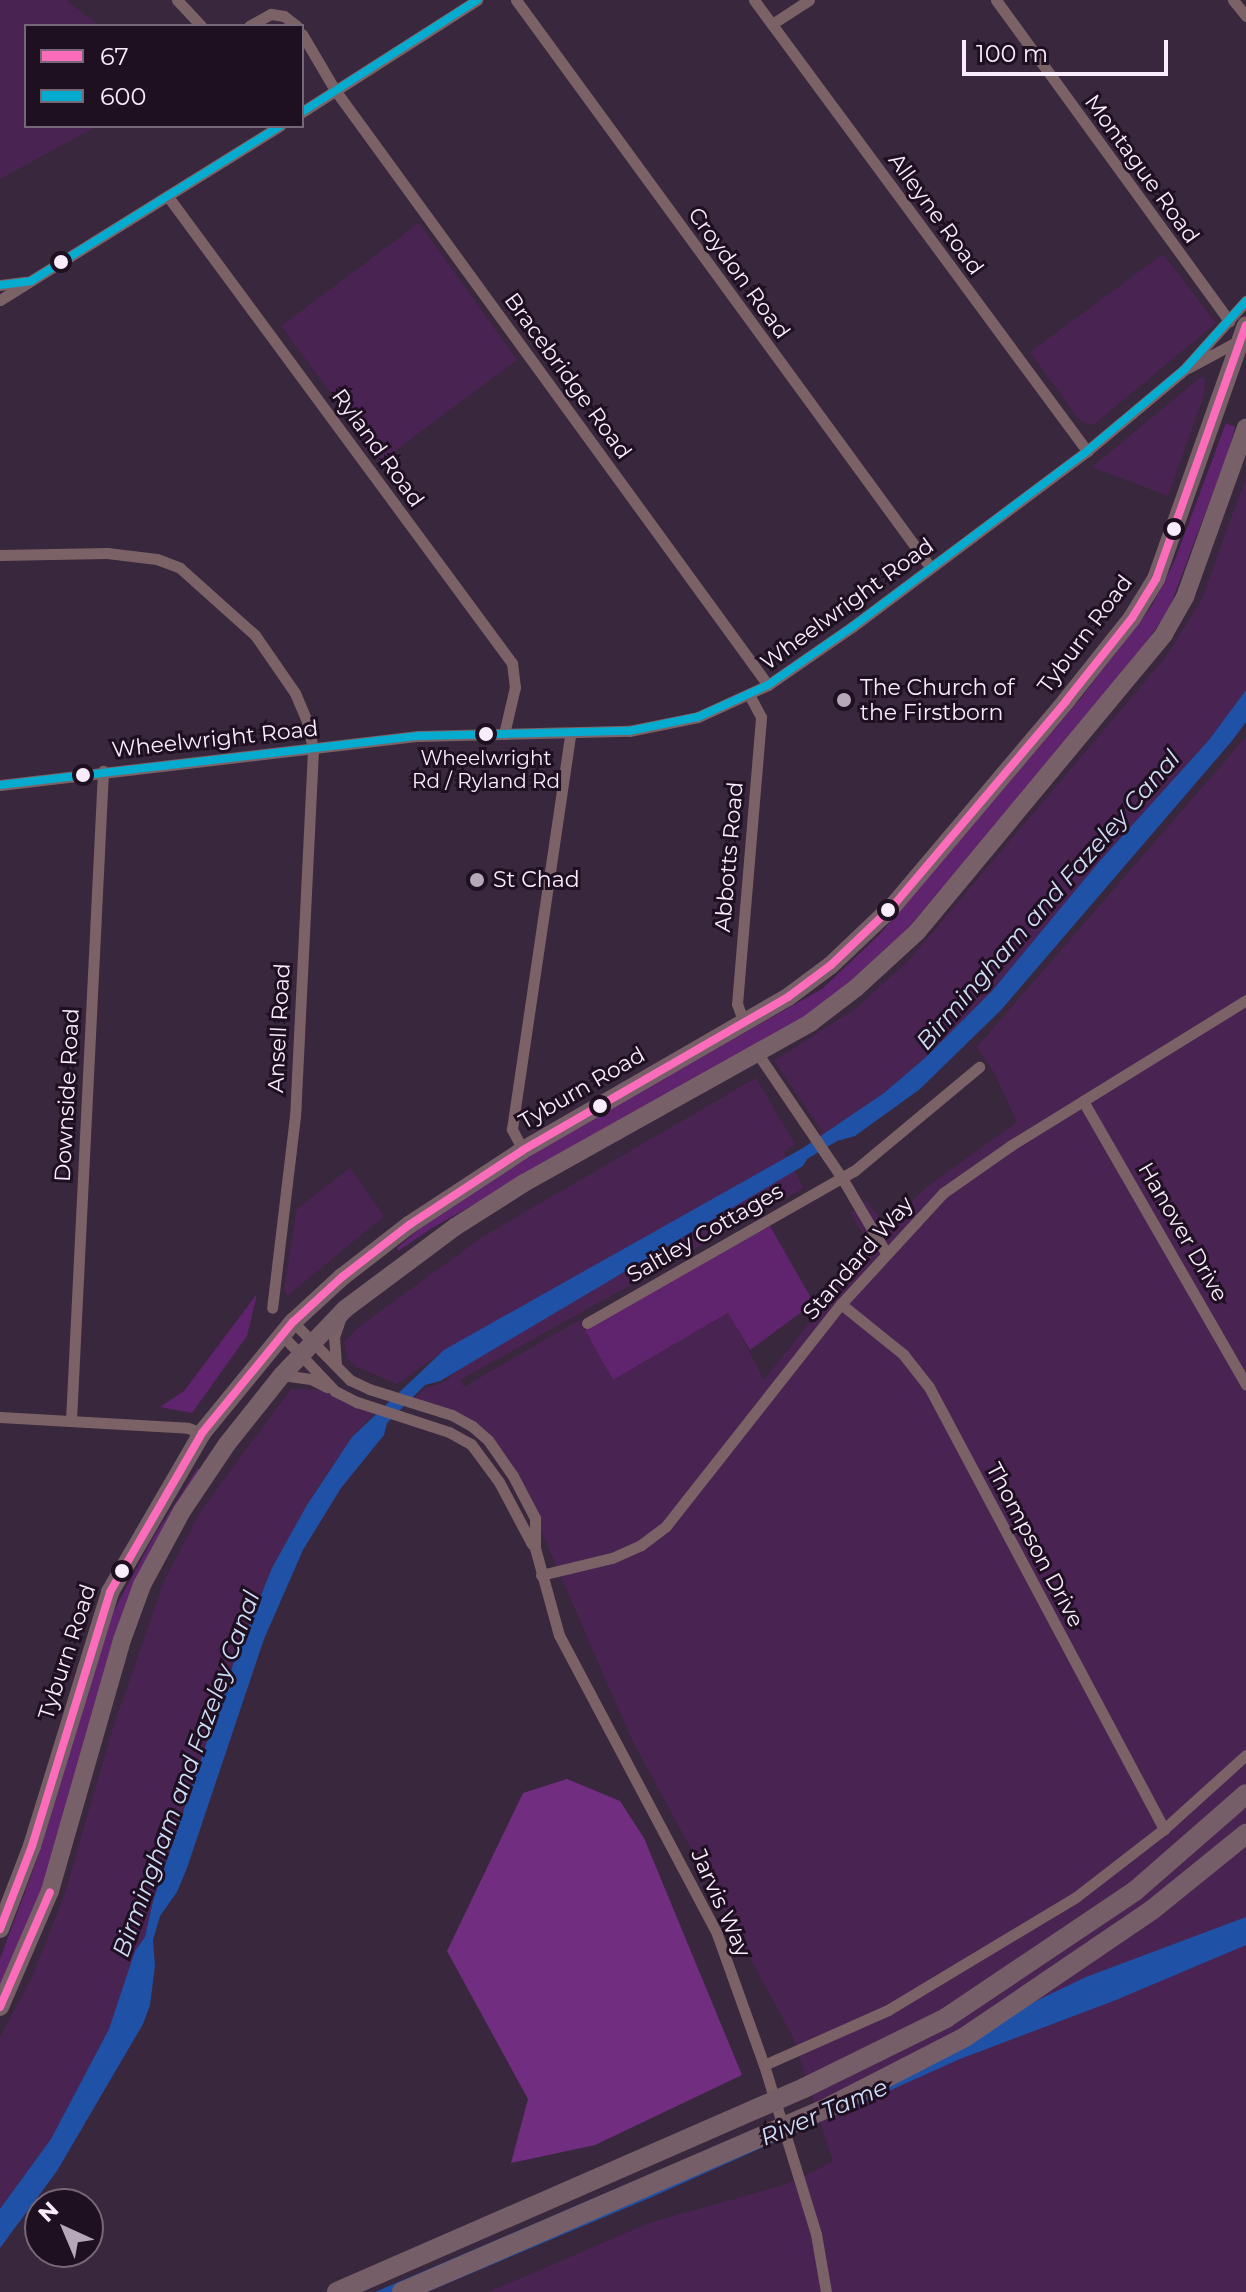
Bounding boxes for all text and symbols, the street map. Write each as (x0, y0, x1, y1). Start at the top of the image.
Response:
legend (24, 24, 304, 128)
scale bar (966, 24, 1172, 74)
text: 100 m (976, 39, 1048, 68)
text: 67 (100, 42, 129, 71)
text: 600 (100, 82, 146, 111)
street label: Montague Road (1079, 89, 1205, 249)
street label: Alleyne Road (883, 148, 989, 280)
street label: Croydon Road (682, 202, 796, 344)
unlabelled marker (53, 254, 69, 270)
street label: Bracebridge Road (499, 288, 637, 464)
street label: Ryland Road (326, 384, 430, 512)
unlabelled marker (1166, 521, 1182, 537)
street label: Wheelwright Road (755, 532, 939, 676)
street label: Tyburn Road (1032, 570, 1138, 698)
place label: The Church of the Firstborn (860, 674, 1014, 726)
marker: The Church of the Firstborn (835, 691, 853, 709)
street label: Wheelwright Road (110, 715, 320, 763)
marker: Wheelwright Rd / Ryland Rd (478, 726, 494, 742)
water label: Birmingham and Fazeley Canal (910, 744, 1186, 1056)
place label: Wheelwright Rd / Ryland Rd (412, 746, 560, 793)
unlabelled marker (75, 767, 91, 783)
street label: Abbotts Road (709, 781, 749, 933)
place label: St Chad (493, 867, 580, 893)
marker: St Chad (468, 871, 486, 889)
unlabelled marker (880, 902, 896, 918)
street label: Ansell Road (262, 963, 296, 1093)
street label: Downside Road (49, 1007, 85, 1183)
street label: Tyburn Road (514, 1041, 650, 1135)
unlabelled marker (592, 1098, 608, 1114)
street label: Hanover Drive (1132, 1158, 1234, 1306)
street label: Saltley Cottages (622, 1178, 788, 1288)
street label: Standard Way (797, 1191, 919, 1325)
street label: Thompson Drive (981, 1458, 1089, 1632)
unlabelled marker (114, 1563, 130, 1579)
street label: Tyburn Road (33, 1581, 101, 1723)
water label: Birmingham and Fazeley Canal (106, 1587, 266, 1961)
street label: Jarvis Way (686, 1845, 756, 1961)
water label: River Tame (756, 2072, 892, 2152)
north arrow (24, 2188, 104, 2268)
text: N (33, 2196, 64, 2228)

